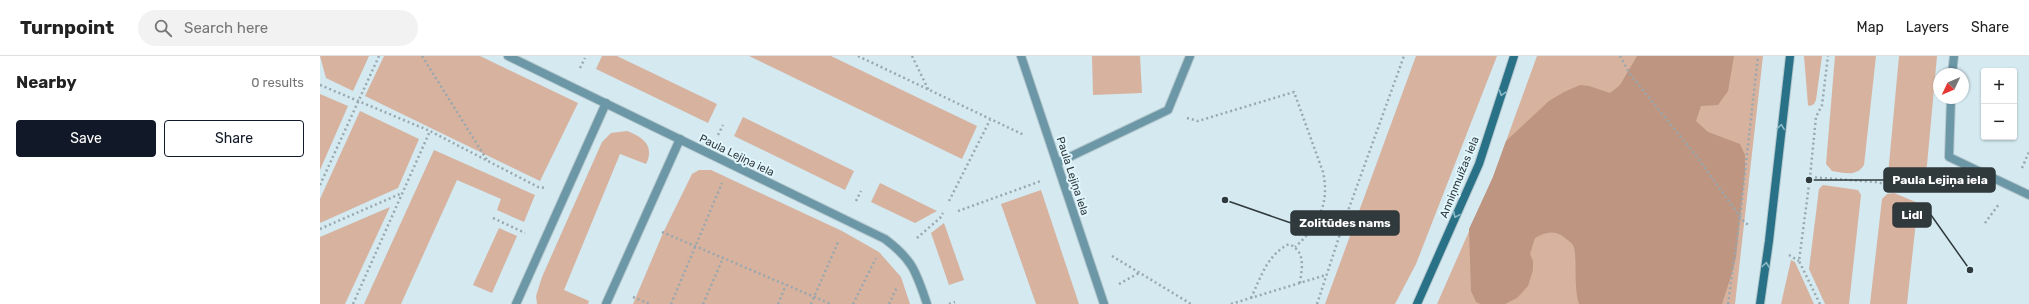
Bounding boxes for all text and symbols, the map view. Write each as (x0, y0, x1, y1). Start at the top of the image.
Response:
search box (138, 10, 418, 46)
text: Turnpoint (20, 16, 114, 39)
icon: search (152, 17, 174, 39)
text: Search here (184, 19, 268, 37)
text: Map (1857, 19, 1884, 36)
text: Layers (1906, 19, 1949, 36)
text: Share (1971, 19, 2009, 36)
north arrow (1933, 68, 1969, 104)
map controls (1981, 68, 2017, 140)
button: + (1981, 68, 2017, 104)
text: Nearby (16, 72, 77, 92)
text: 0 results (251, 75, 304, 90)
one-way arrow (1498, 89, 1507, 96)
button: − (1981, 104, 2017, 140)
button: Save (16, 120, 156, 157)
button: Share (164, 120, 304, 157)
one-way arrow (1777, 124, 1786, 130)
street label: Paula Lejiņa iela (697, 132, 776, 179)
street label: Paula Lejiņa iela (1054, 135, 1091, 217)
street label: Anniņmuižas iela (1437, 135, 1482, 220)
callout: Paula Lejiņa iela (1884, 168, 1995, 192)
text: Paula Lejiņa iela (1892, 173, 1988, 187)
callout: Lidl (1893, 203, 1931, 227)
text: Lidl (1901, 208, 1923, 222)
callout: Zolitūdes nams (1291, 211, 1399, 235)
one-way arrow (1453, 211, 1461, 218)
text: Zolitūdes nams (1299, 216, 1391, 230)
one-way arrow (1761, 262, 1770, 268)

